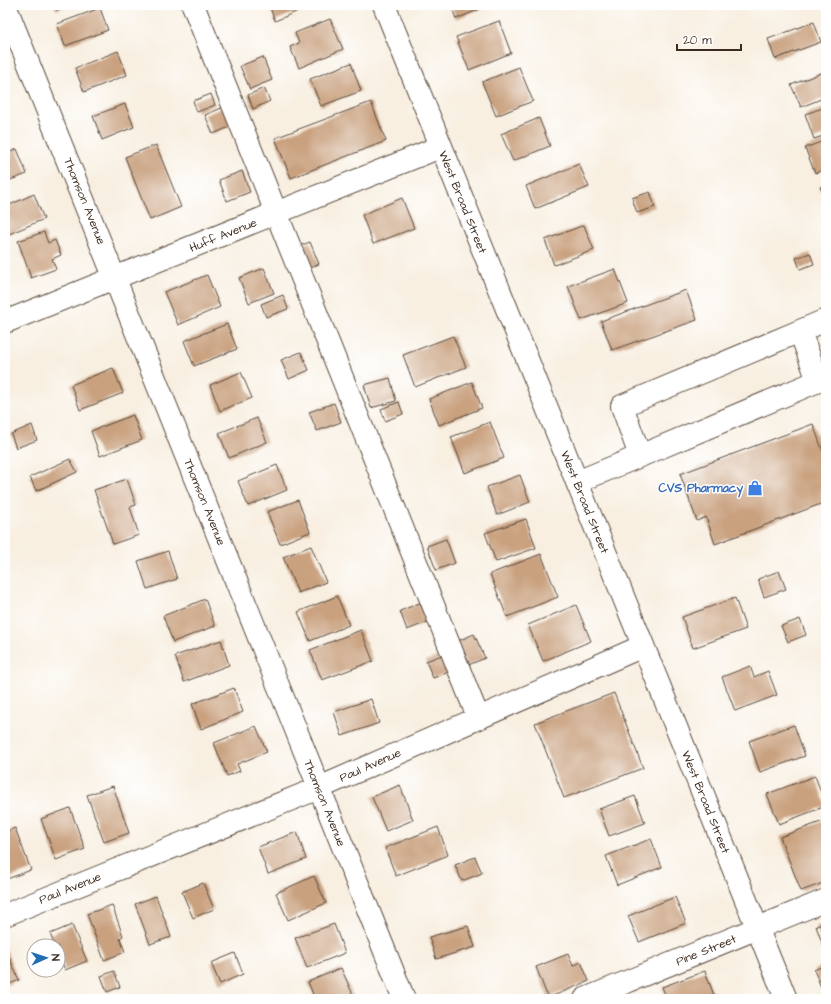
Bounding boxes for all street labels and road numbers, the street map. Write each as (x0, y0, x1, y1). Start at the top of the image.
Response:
street label: West Broad Street (434, 148, 491, 256)
street label: Thomson Avenue (59, 155, 110, 248)
street label: Huff Avenue (187, 214, 260, 257)
street label: West Broad Street (556, 448, 613, 556)
street label: Thomson Avenue (179, 456, 230, 549)
street label: Paul Avenue (337, 744, 404, 787)
street label: West Broad Street (677, 748, 734, 856)
street label: Thomson Avenue (299, 757, 350, 850)
street label: Paul Avenue (37, 868, 104, 909)
street label: Pine Street (673, 931, 739, 970)

